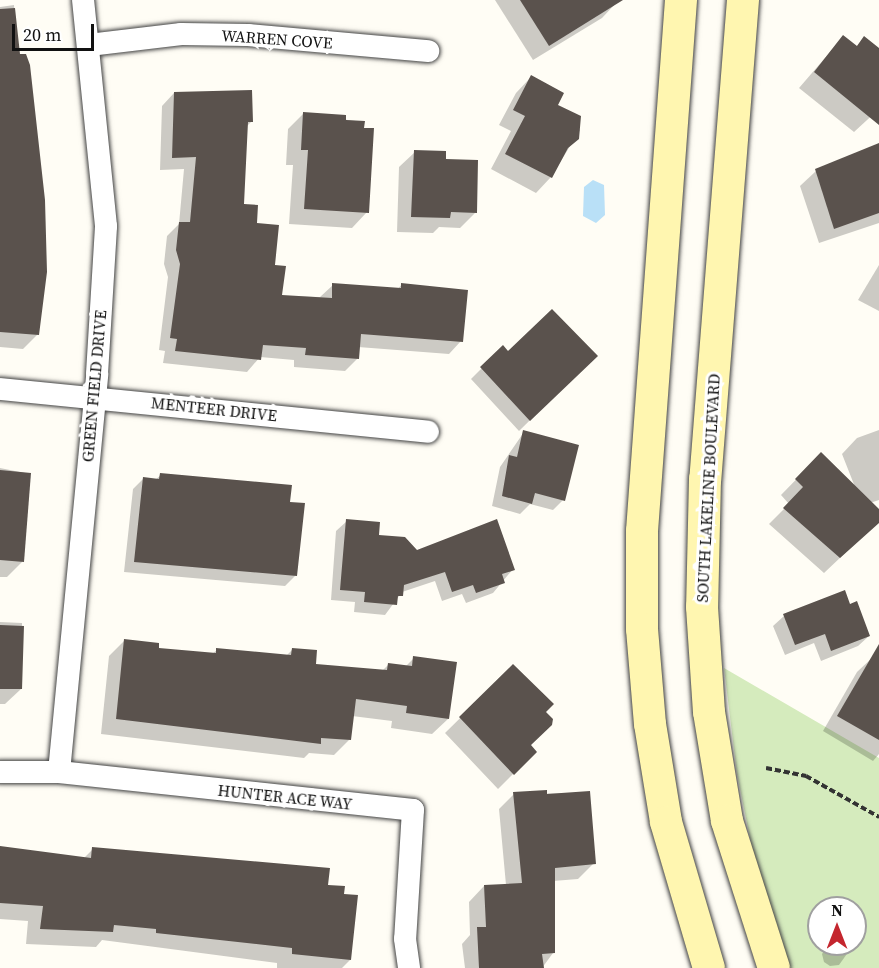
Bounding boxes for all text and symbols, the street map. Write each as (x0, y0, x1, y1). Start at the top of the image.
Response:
scale bar (15, 12, 98, 50)
text: 20 m (23, 22, 61, 47)
street label: WARREN COVE (221, 26, 333, 52)
street label: GREEN FIELD DRIVE (78, 309, 110, 463)
street label: SOUTH LAKELINE BOULEVARD (692, 373, 724, 603)
street label: MENTEER DRIVE (150, 393, 278, 425)
street label: HUNTER ACE WAY (217, 780, 353, 814)
north arrow (807, 896, 867, 956)
text: N (831, 899, 843, 921)

